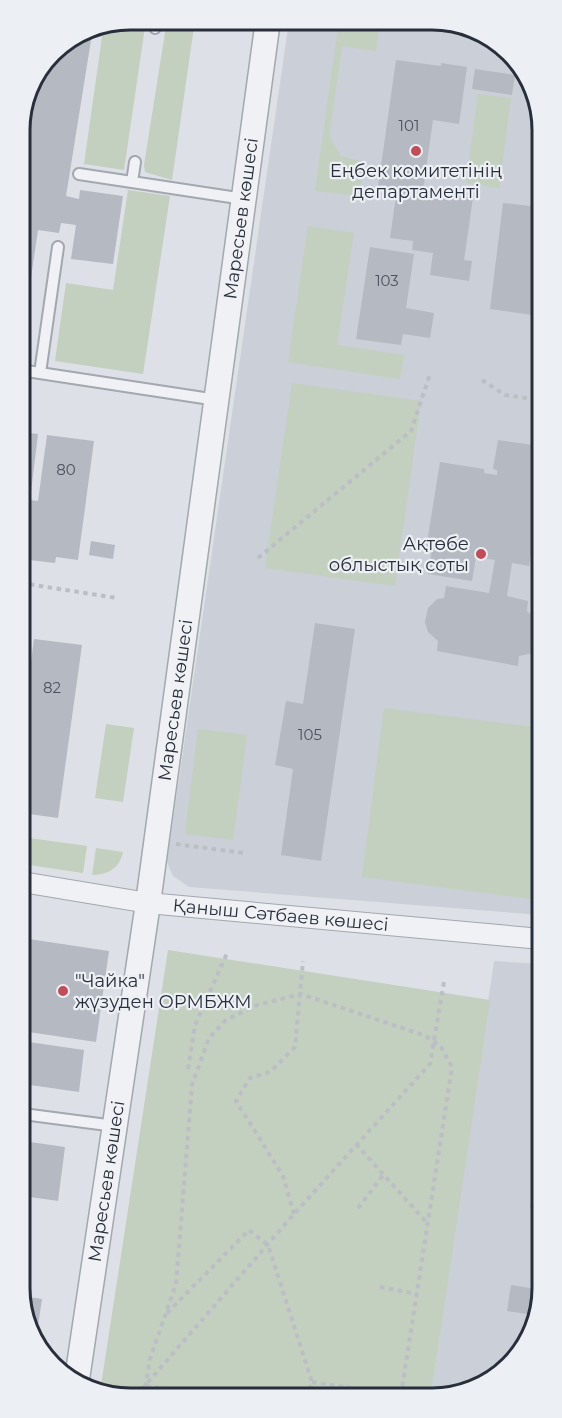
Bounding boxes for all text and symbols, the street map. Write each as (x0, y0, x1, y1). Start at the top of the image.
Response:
house number: 101 (399, 116, 419, 135)
street label: Маресьев көшесі (219, 136, 263, 301)
marker: Еңбек комитетінің департаменті (409, 144, 423, 158)
place label: Еңбек комитетінің департаменті (330, 160, 502, 203)
house number: 103 (375, 271, 399, 290)
house number: 80 (56, 460, 76, 479)
place label: Ақтөбе облыстық соты (329, 533, 469, 576)
marker: Ақтөбе облыстық соты (474, 547, 488, 561)
street label: Маресьев көшесі (154, 618, 197, 782)
house number: 82 (43, 678, 61, 697)
house number: 105 (298, 725, 322, 744)
street label: Қаныш Сәтбаев көшесі (172, 894, 390, 936)
place label: "Чайка" жүзуден ОРМБЖМ (75, 970, 252, 1013)
marker: "Чайка" жүзуден ОРМБЖМ (56, 984, 70, 998)
street label: Маресьев көшесі (84, 1099, 129, 1263)

